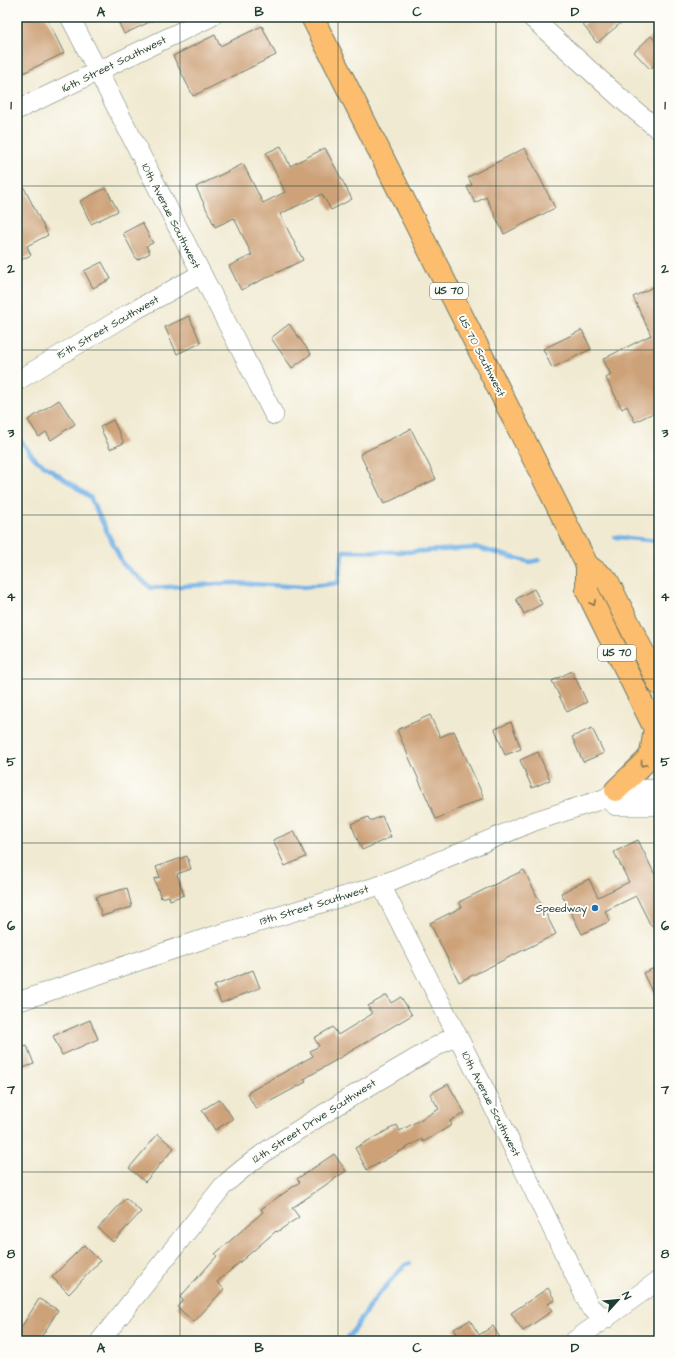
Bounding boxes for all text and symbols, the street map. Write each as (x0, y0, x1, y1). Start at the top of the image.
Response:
text: A (97, 3, 106, 21)
text: B (254, 3, 264, 21)
text: C (412, 3, 422, 21)
text: D (571, 3, 580, 21)
street label: 16th Street Southwest (59, 32, 169, 96)
text: 1 (10, 96, 12, 114)
text: 1 (664, 96, 666, 114)
street label: 10th Avenue Southwest (138, 161, 204, 272)
text: 2 (6, 260, 15, 278)
text: 2 (660, 260, 669, 278)
road number: US 70 (430, 283, 468, 299)
street label: 15th Street Southwest (54, 291, 162, 362)
street label: US 70 Southwest (455, 313, 509, 400)
text: 3 (7, 424, 15, 442)
text: 3 (661, 424, 669, 442)
text: 4 (7, 588, 16, 606)
text: 4 (661, 588, 670, 606)
one-way arrow (588, 599, 596, 606)
road number: US 70 (598, 645, 636, 661)
text: 5 (6, 753, 16, 771)
text: 5 (660, 753, 670, 771)
one-way arrow (640, 759, 648, 767)
street label: 13th Street Southwest (258, 881, 371, 929)
place label: Speedway (536, 901, 587, 917)
marker: Speedway (590, 903, 600, 913)
text: 6 (7, 917, 16, 935)
text: 6 (661, 917, 670, 935)
street label: 10th Avenue Southwest (458, 1049, 524, 1160)
street label: 12th Street Drive Southwest (249, 1075, 379, 1167)
text: 7 (6, 1081, 16, 1099)
text: 7 (660, 1081, 670, 1099)
text: 8 (7, 1245, 16, 1263)
text: 8 (661, 1245, 670, 1263)
north arrow (598, 1280, 638, 1320)
text: N (618, 1289, 635, 1302)
text: A (97, 1339, 106, 1357)
text: B (254, 1339, 264, 1357)
text: C (412, 1339, 422, 1357)
text: D (571, 1339, 580, 1357)

